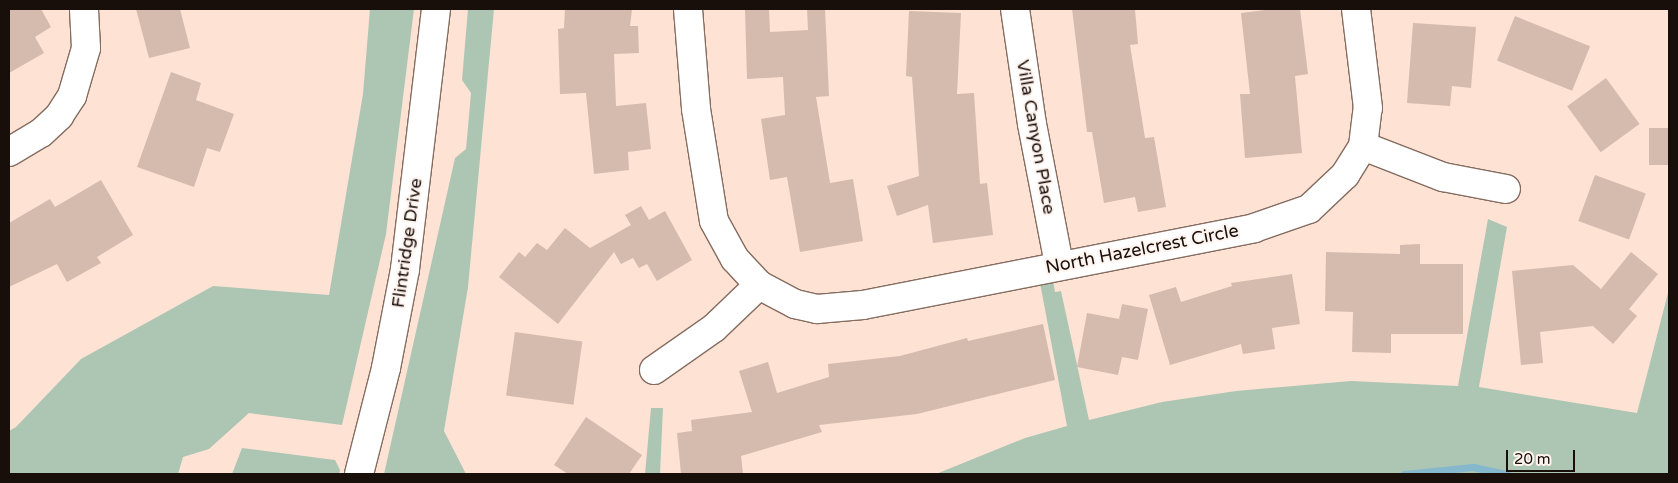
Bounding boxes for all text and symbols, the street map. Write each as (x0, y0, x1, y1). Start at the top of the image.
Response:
street label: Villa Canyon Place (1012, 58, 1060, 216)
street label: Flintridge Drive (387, 177, 427, 309)
street label: North Hazelcrest Circle (1044, 220, 1240, 278)
scale bar (1508, 440, 1577, 472)
text: 20 m (1514, 450, 1551, 468)

